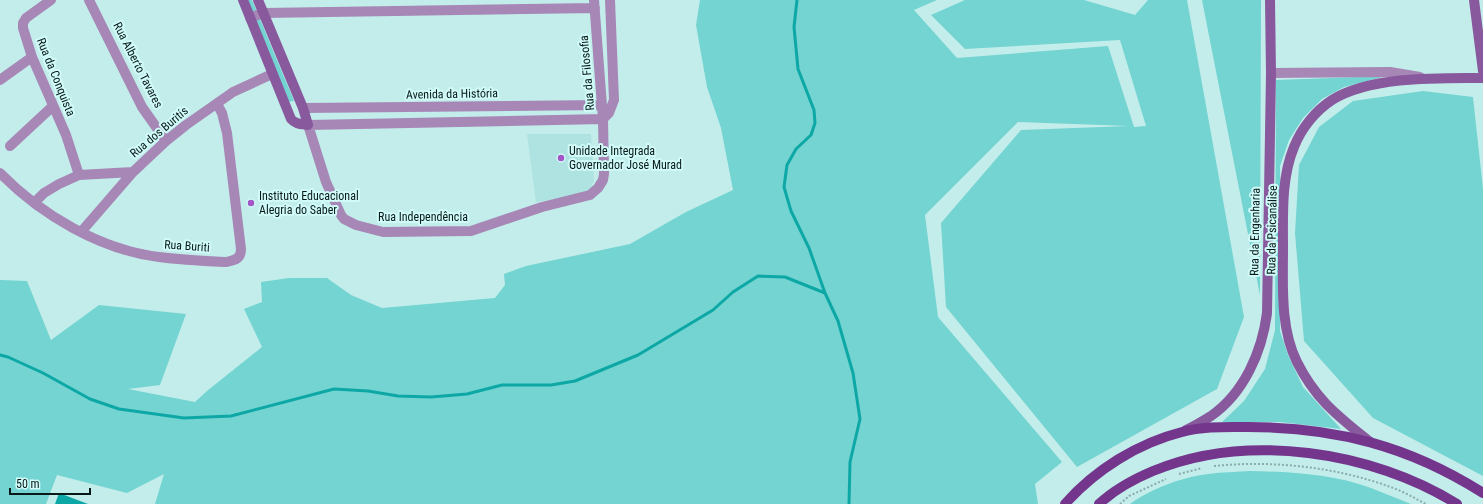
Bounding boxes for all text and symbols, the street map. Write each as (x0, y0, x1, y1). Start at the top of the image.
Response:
street label: Rua Alberto Tavares (110, 20, 166, 110)
street label: Rua da Filosofia (577, 35, 597, 111)
street label: Rua da Conquista (34, 36, 78, 118)
street label: Avenida da História (406, 86, 498, 102)
street label: Rua dos Buritís (127, 104, 191, 160)
place label: Unidade Integrada Governador José Murad (569, 144, 682, 172)
marker: Unidade Integrada Governador José Murad (556, 153, 566, 163)
street label: Rua da Psicanálise (1264, 185, 1280, 275)
street label: Rua da Engenharia (1247, 188, 1263, 276)
place label: Instituto Educacional Alegria do Saber (259, 189, 359, 217)
marker: Instituto Educacional Alegria do Saber (246, 198, 256, 208)
street label: Rua Independência (378, 210, 468, 224)
street label: Rua Buriti (164, 237, 210, 255)
scale bar (10, 470, 90, 496)
text: 50 m (16, 477, 40, 491)

